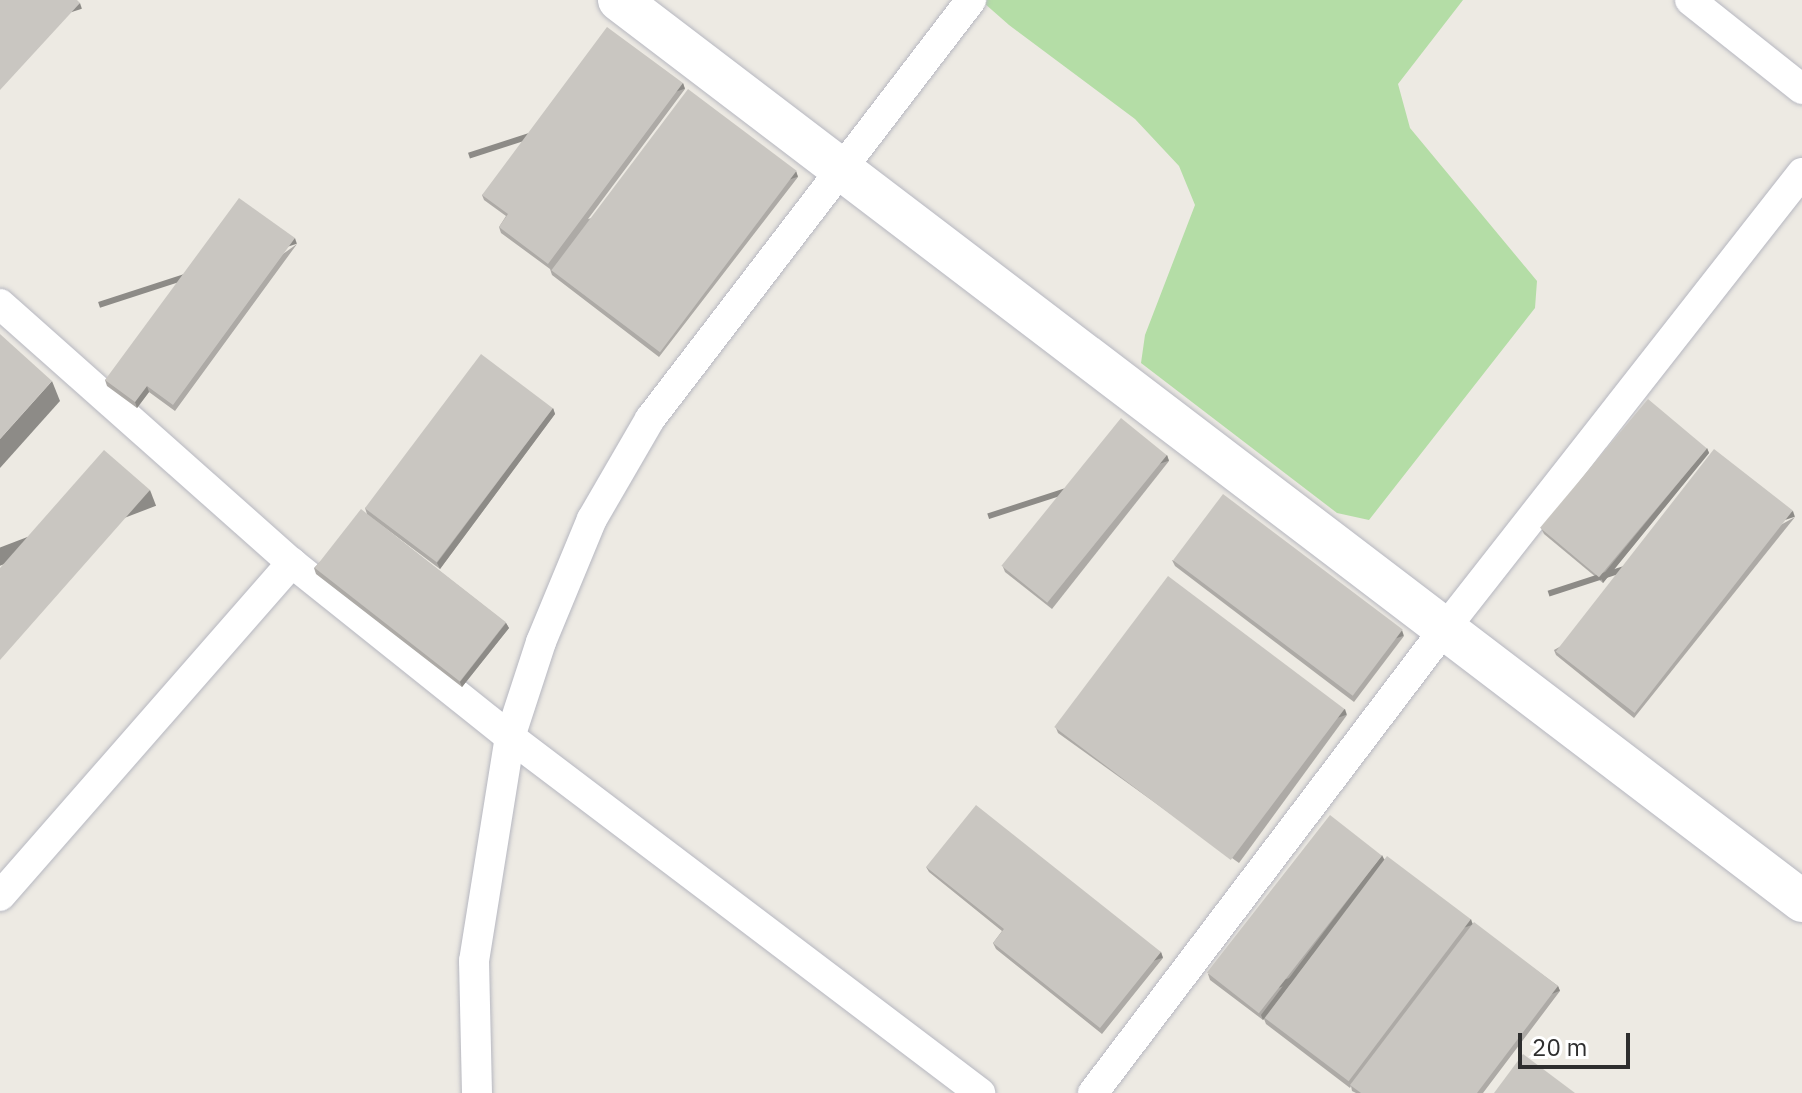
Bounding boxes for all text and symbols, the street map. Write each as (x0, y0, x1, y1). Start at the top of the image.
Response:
scale bar (1522, 1017, 1634, 1067)
text: 20 m (1532, 1031, 1587, 1063)

